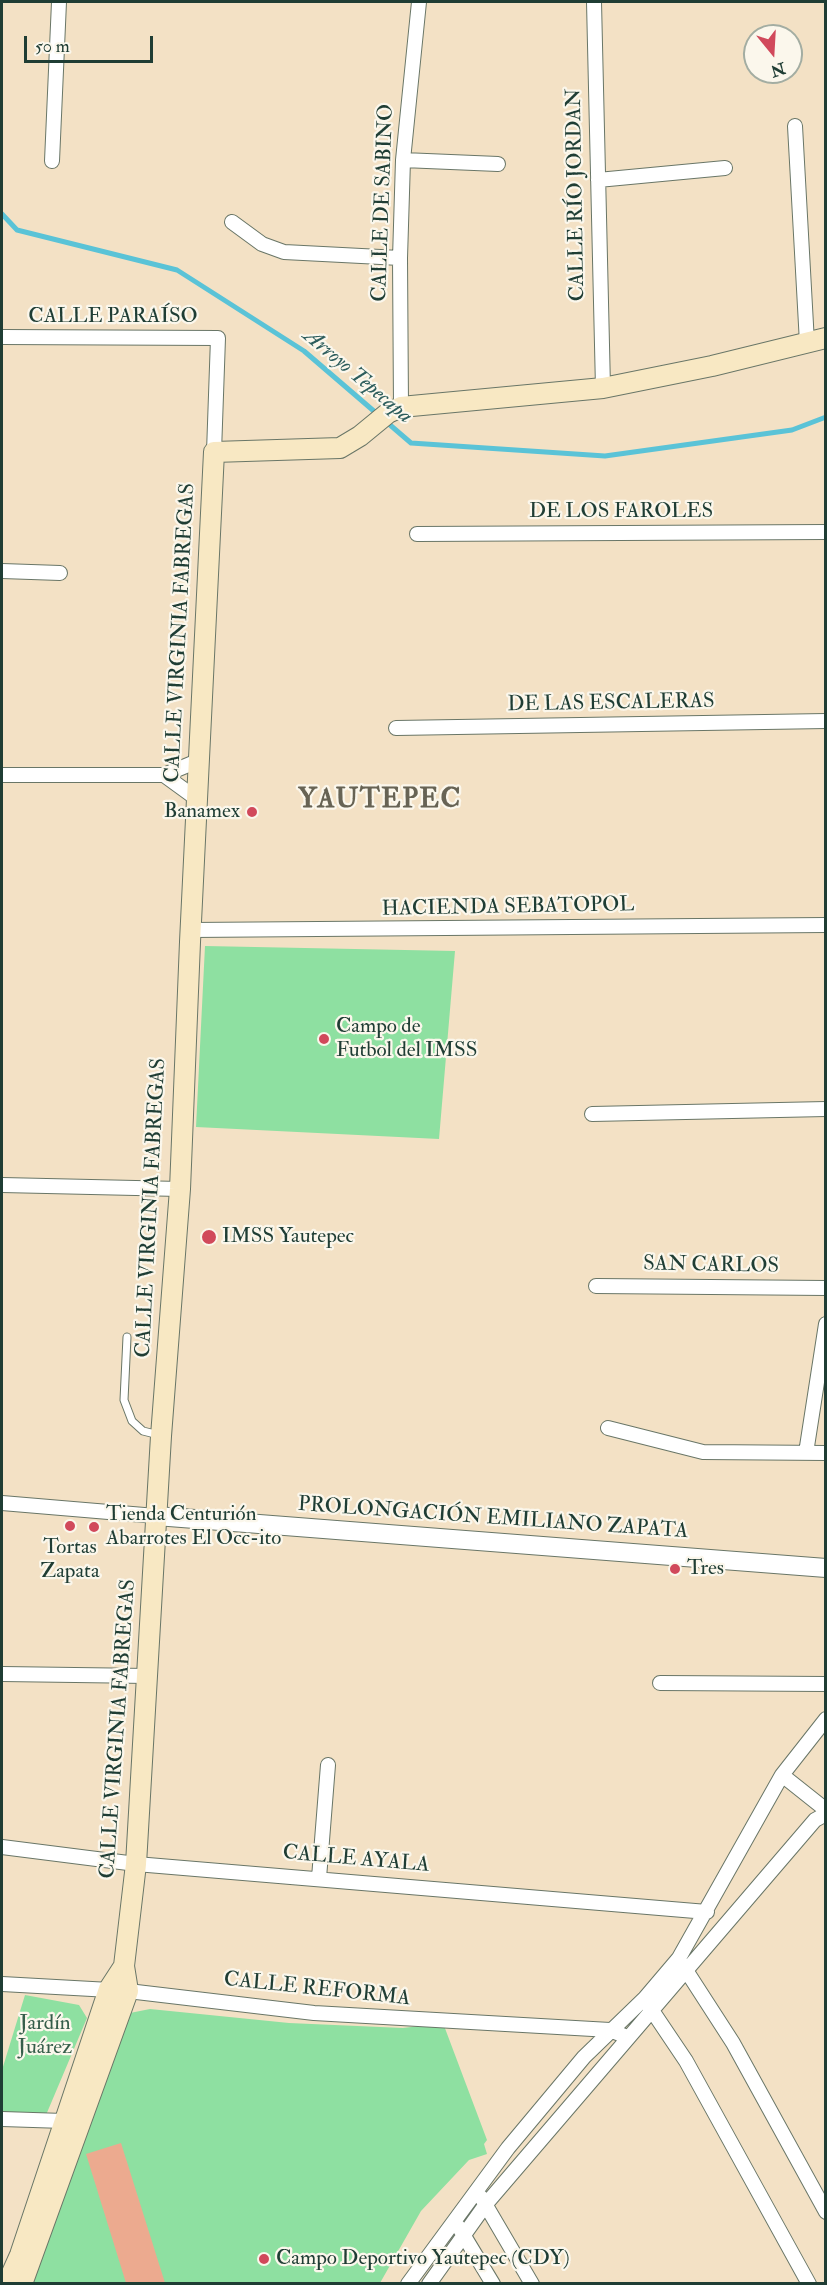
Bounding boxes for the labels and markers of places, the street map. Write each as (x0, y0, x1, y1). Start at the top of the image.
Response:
place label: Banamex (164, 799, 240, 825)
marker: Banamex (245, 805, 259, 819)
place label: Campo de Futbol del IMSS (336, 1014, 477, 1064)
marker: Campo de Futbol del IMSS (317, 1032, 331, 1046)
place label: IMSS Yautepec (222, 1224, 354, 1250)
marker: IMSS Yautepec (200, 1228, 218, 1246)
place label: Tienda Centurión Abarrotes El Occ-ito (106, 1502, 281, 1552)
marker: Tortas Zapata (63, 1519, 77, 1533)
marker: Tienda Centurión Abarrotes El Occ-ito (87, 1520, 101, 1534)
place label: Tortas Zapata (40, 1535, 100, 1585)
place label: Tres (687, 1556, 724, 1582)
marker: Tres (668, 1562, 682, 1576)
place label: Campo Deportivo Yautepec (CDY) (276, 2246, 570, 2272)
marker: Campo Deportivo Yautepec (CDY) (257, 2252, 271, 2266)

